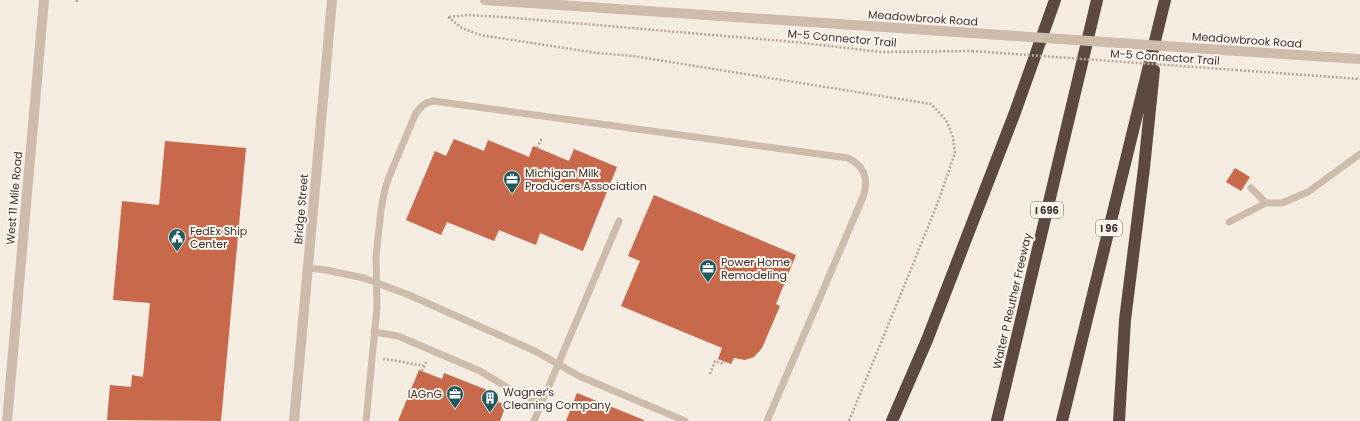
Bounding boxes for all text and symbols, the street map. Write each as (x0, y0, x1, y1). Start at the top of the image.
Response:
street label: Meadowbrook Road (868, 6, 978, 30)
street label: M-5 Connector Trail (787, 25, 897, 51)
street label: Meadowbrook Road (1192, 28, 1302, 52)
street label: M-5 Connector Trail (1110, 45, 1220, 69)
street label: West 11 Mile Road (2, 151, 26, 245)
place label: Michigan Milk Producers Association (525, 165, 647, 194)
office icon: Michigan Milk Producers Association (502, 169, 522, 194)
street label: Bridge Street (290, 173, 312, 245)
road number: I 696 (1031, 202, 1063, 218)
road number: I 96 (1096, 220, 1122, 236)
place label: FedEx Ship Center (190, 223, 247, 252)
public building icon: FedEx Ship Center (167, 227, 187, 252)
street label: Walter P Reuther Freeway (989, 230, 1036, 371)
place label: Power Home Remodeling (721, 254, 790, 283)
office icon: Power Home Remodeling (698, 258, 718, 283)
office icon: IAGnG (445, 384, 465, 409)
place label: Wagner's Cleaning Company (503, 384, 611, 413)
place label: IAGnG (408, 386, 442, 402)
building icon: Wagner's Cleaning Company (480, 388, 500, 413)

